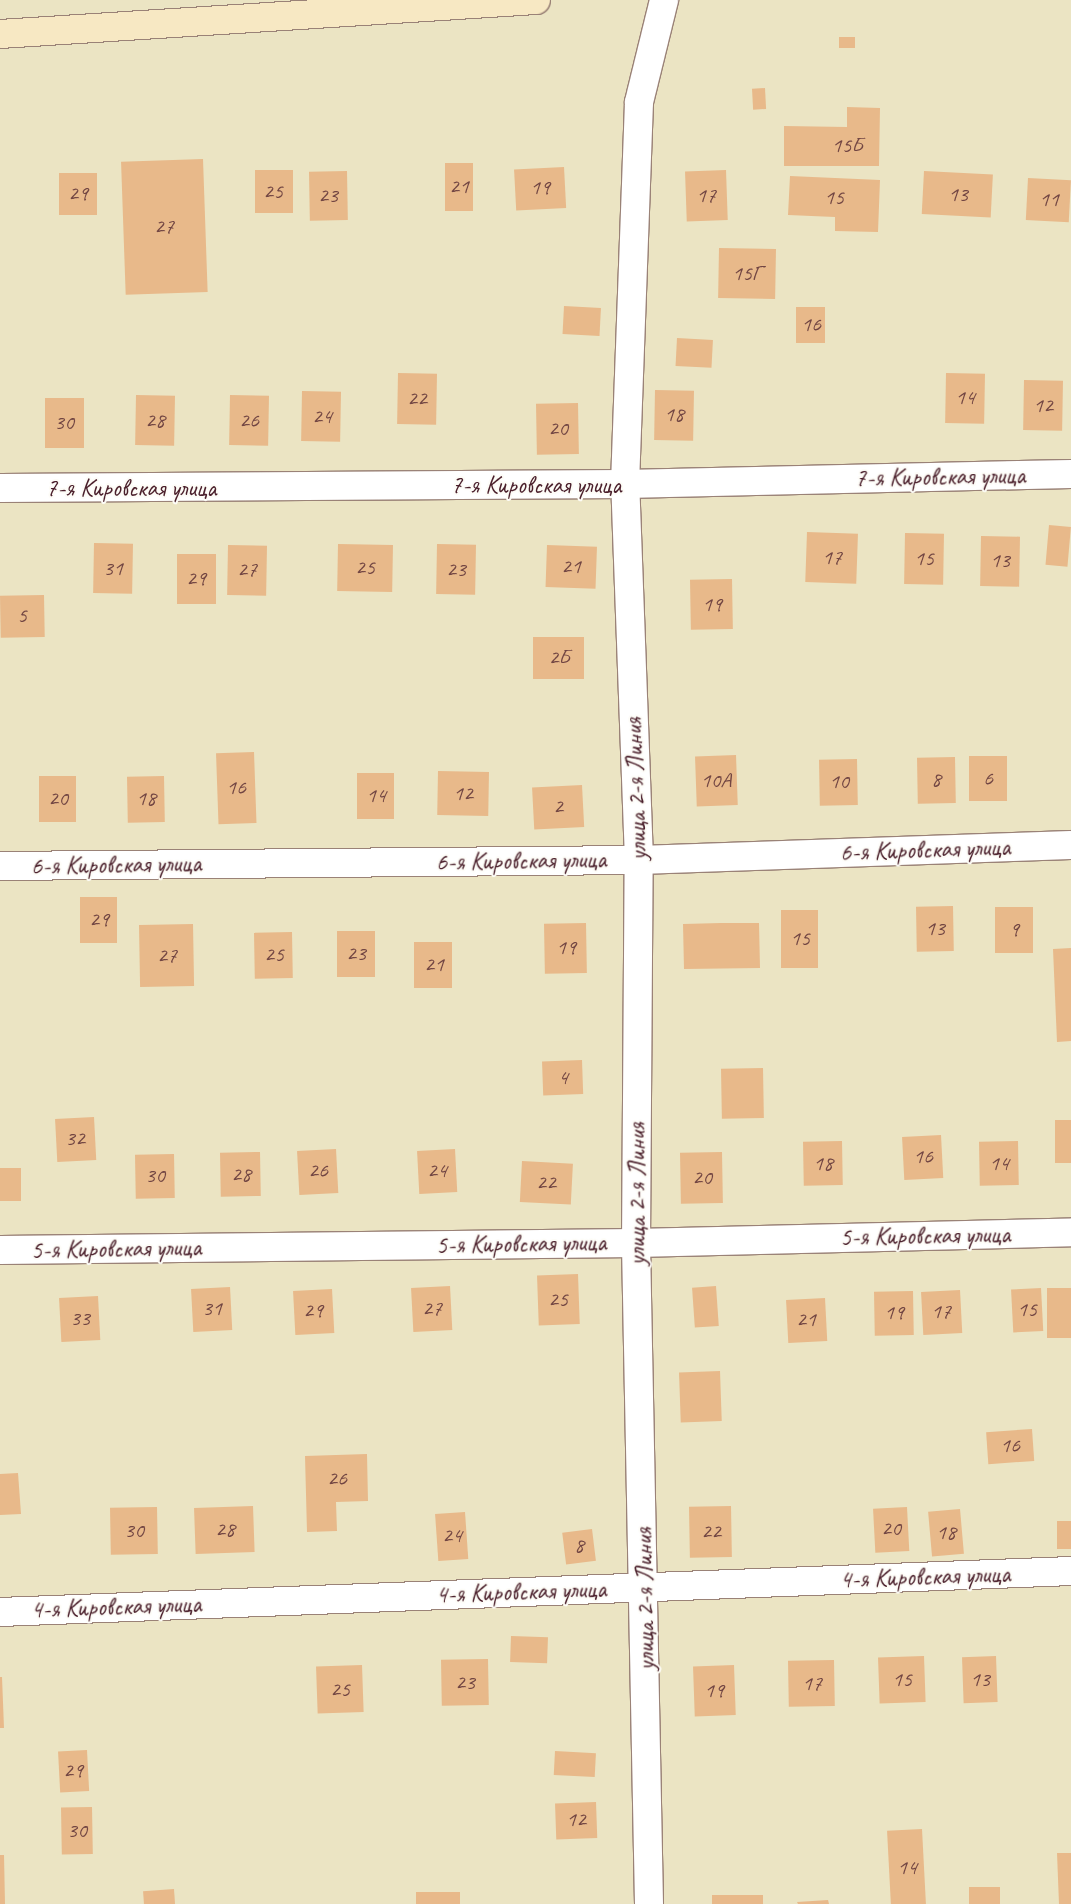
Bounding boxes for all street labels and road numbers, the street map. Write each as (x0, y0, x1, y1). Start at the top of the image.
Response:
street label: 7-я Кировская улица (854, 461, 1026, 493)
street label: 7-я Кировская улица (450, 470, 622, 500)
street label: 7-я Кировская улица (45, 473, 217, 503)
street label: улица 2-я Линия (619, 717, 653, 861)
street label: 6-я Кировская улица (838, 832, 1012, 868)
street label: 6-я Кировская улица (435, 845, 607, 877)
street label: 6-я Кировская улица (30, 849, 202, 881)
street label: улица 2-я Линия (622, 1123, 652, 1265)
street label: 5-я Кировская улица (839, 1220, 1011, 1252)
street label: 5-я Кировская улица (435, 1228, 607, 1260)
street label: 5-я Кировская улица (30, 1233, 202, 1265)
street label: улица 2-я Линия (629, 1527, 661, 1671)
street label: 4-я Кировская улица (838, 1559, 1012, 1595)
street label: 4-я Кировская улица (434, 1574, 608, 1610)
street label: 4-я Кировская улица (29, 1589, 203, 1625)

